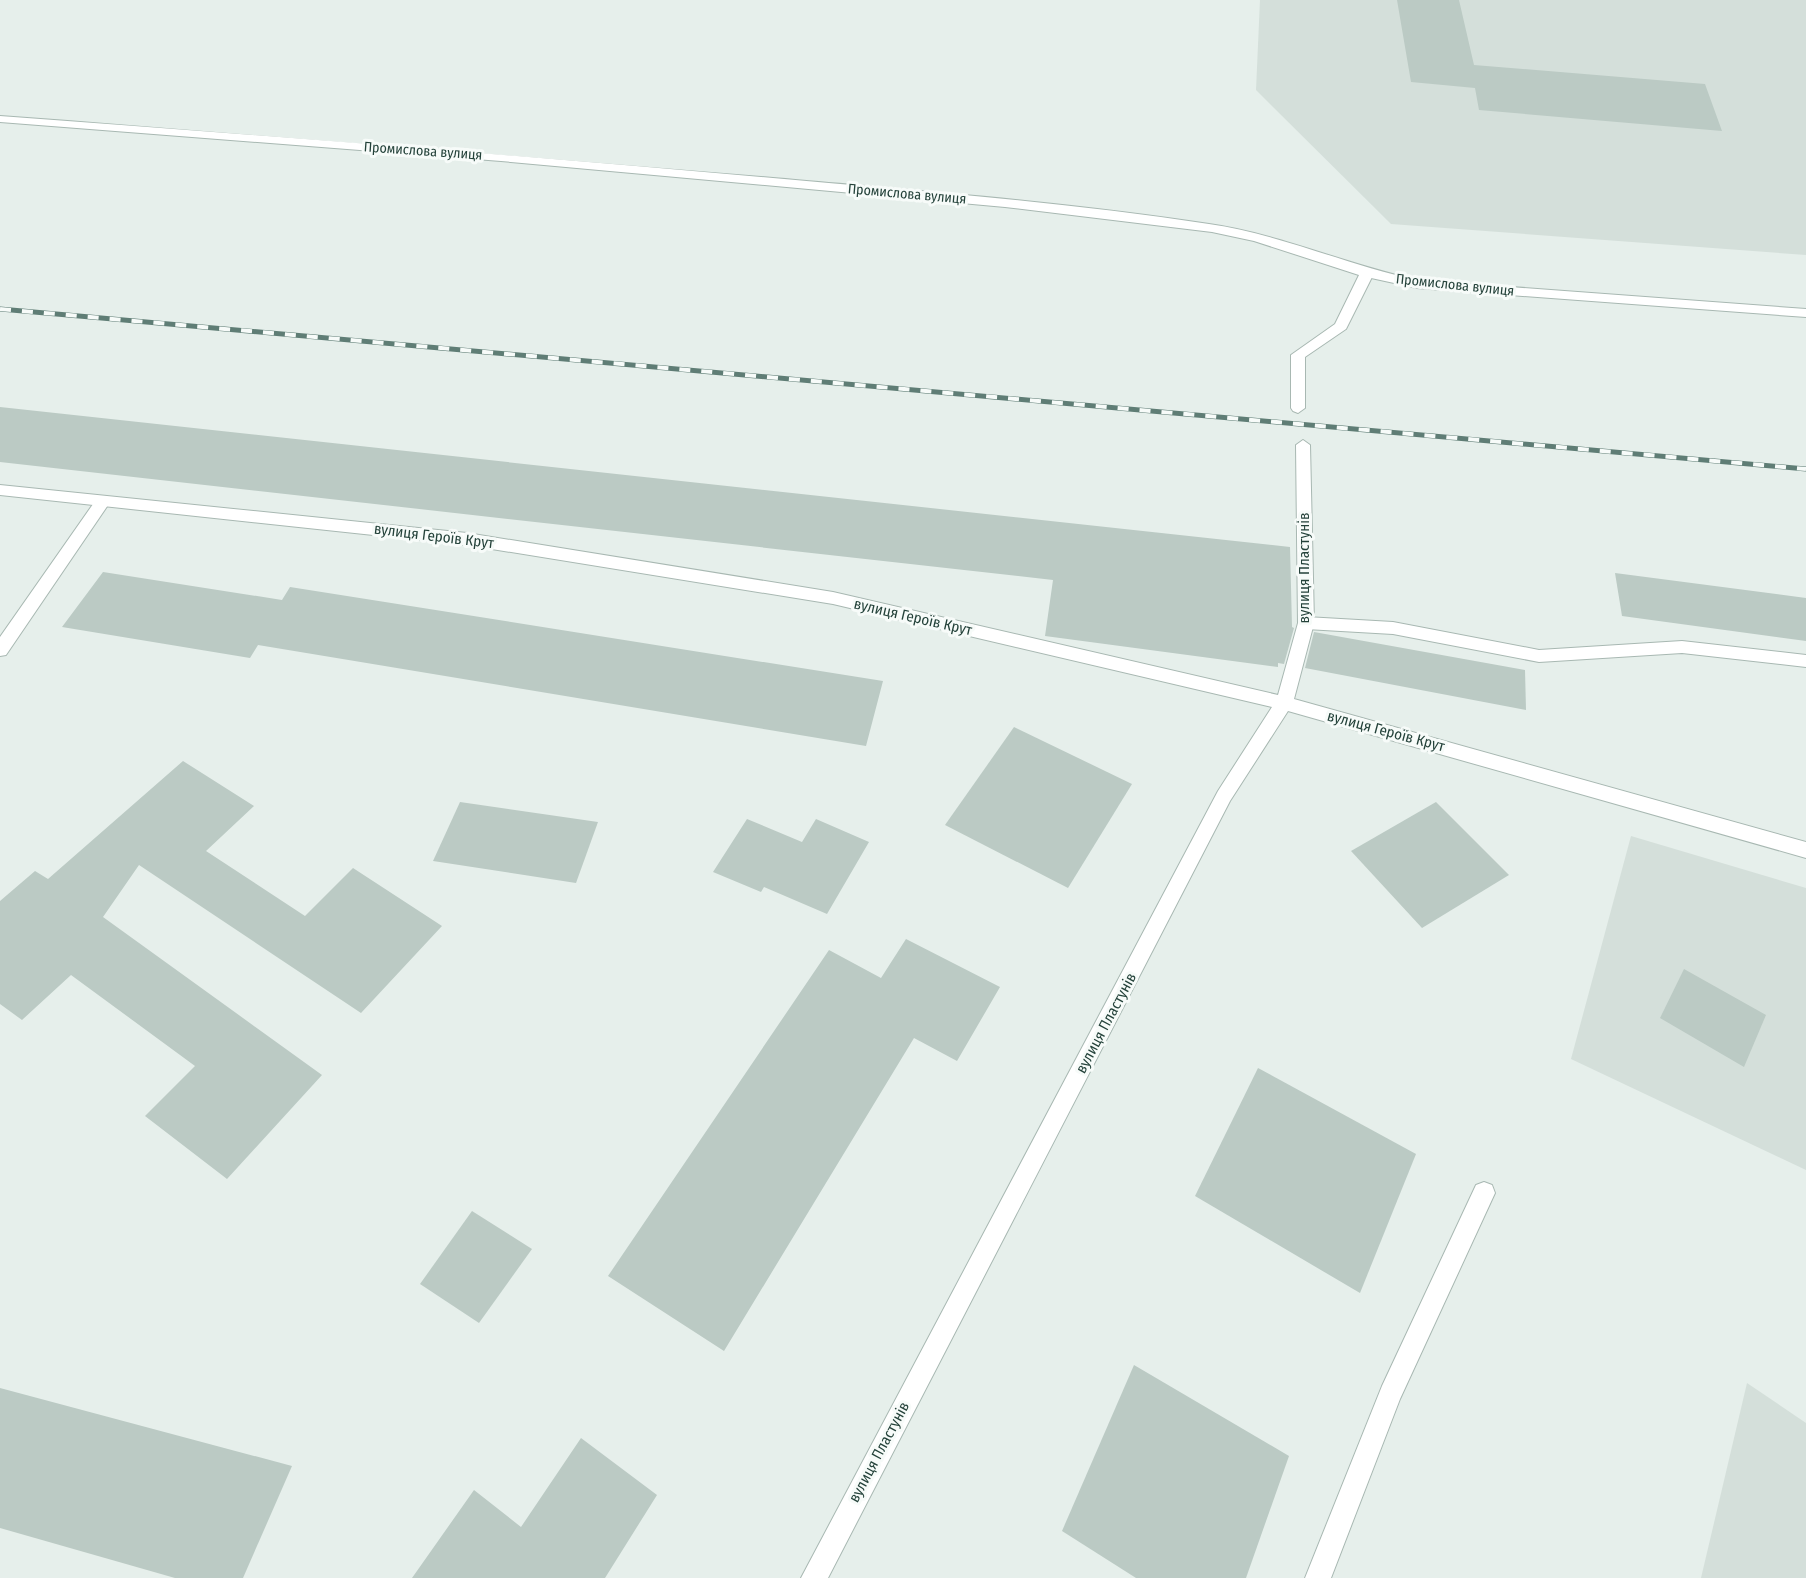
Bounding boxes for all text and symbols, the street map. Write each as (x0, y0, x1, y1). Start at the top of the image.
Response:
street label: Промислова вулиця (363, 138, 483, 164)
street label: Промислова вулиця (847, 180, 967, 208)
street label: Промислова вулиця (1395, 270, 1515, 300)
street label: вулиця Пластунів (1295, 512, 1313, 624)
street label: вулиця Героїв Крут (373, 520, 496, 552)
street label: вулиця Героїв Крут (852, 595, 975, 640)
street label: вулиця Героїв Крут (1325, 707, 1448, 756)
street label: вулиця Пластунів (1072, 970, 1140, 1076)
street label: вулиця Пластунів (845, 1399, 913, 1505)

